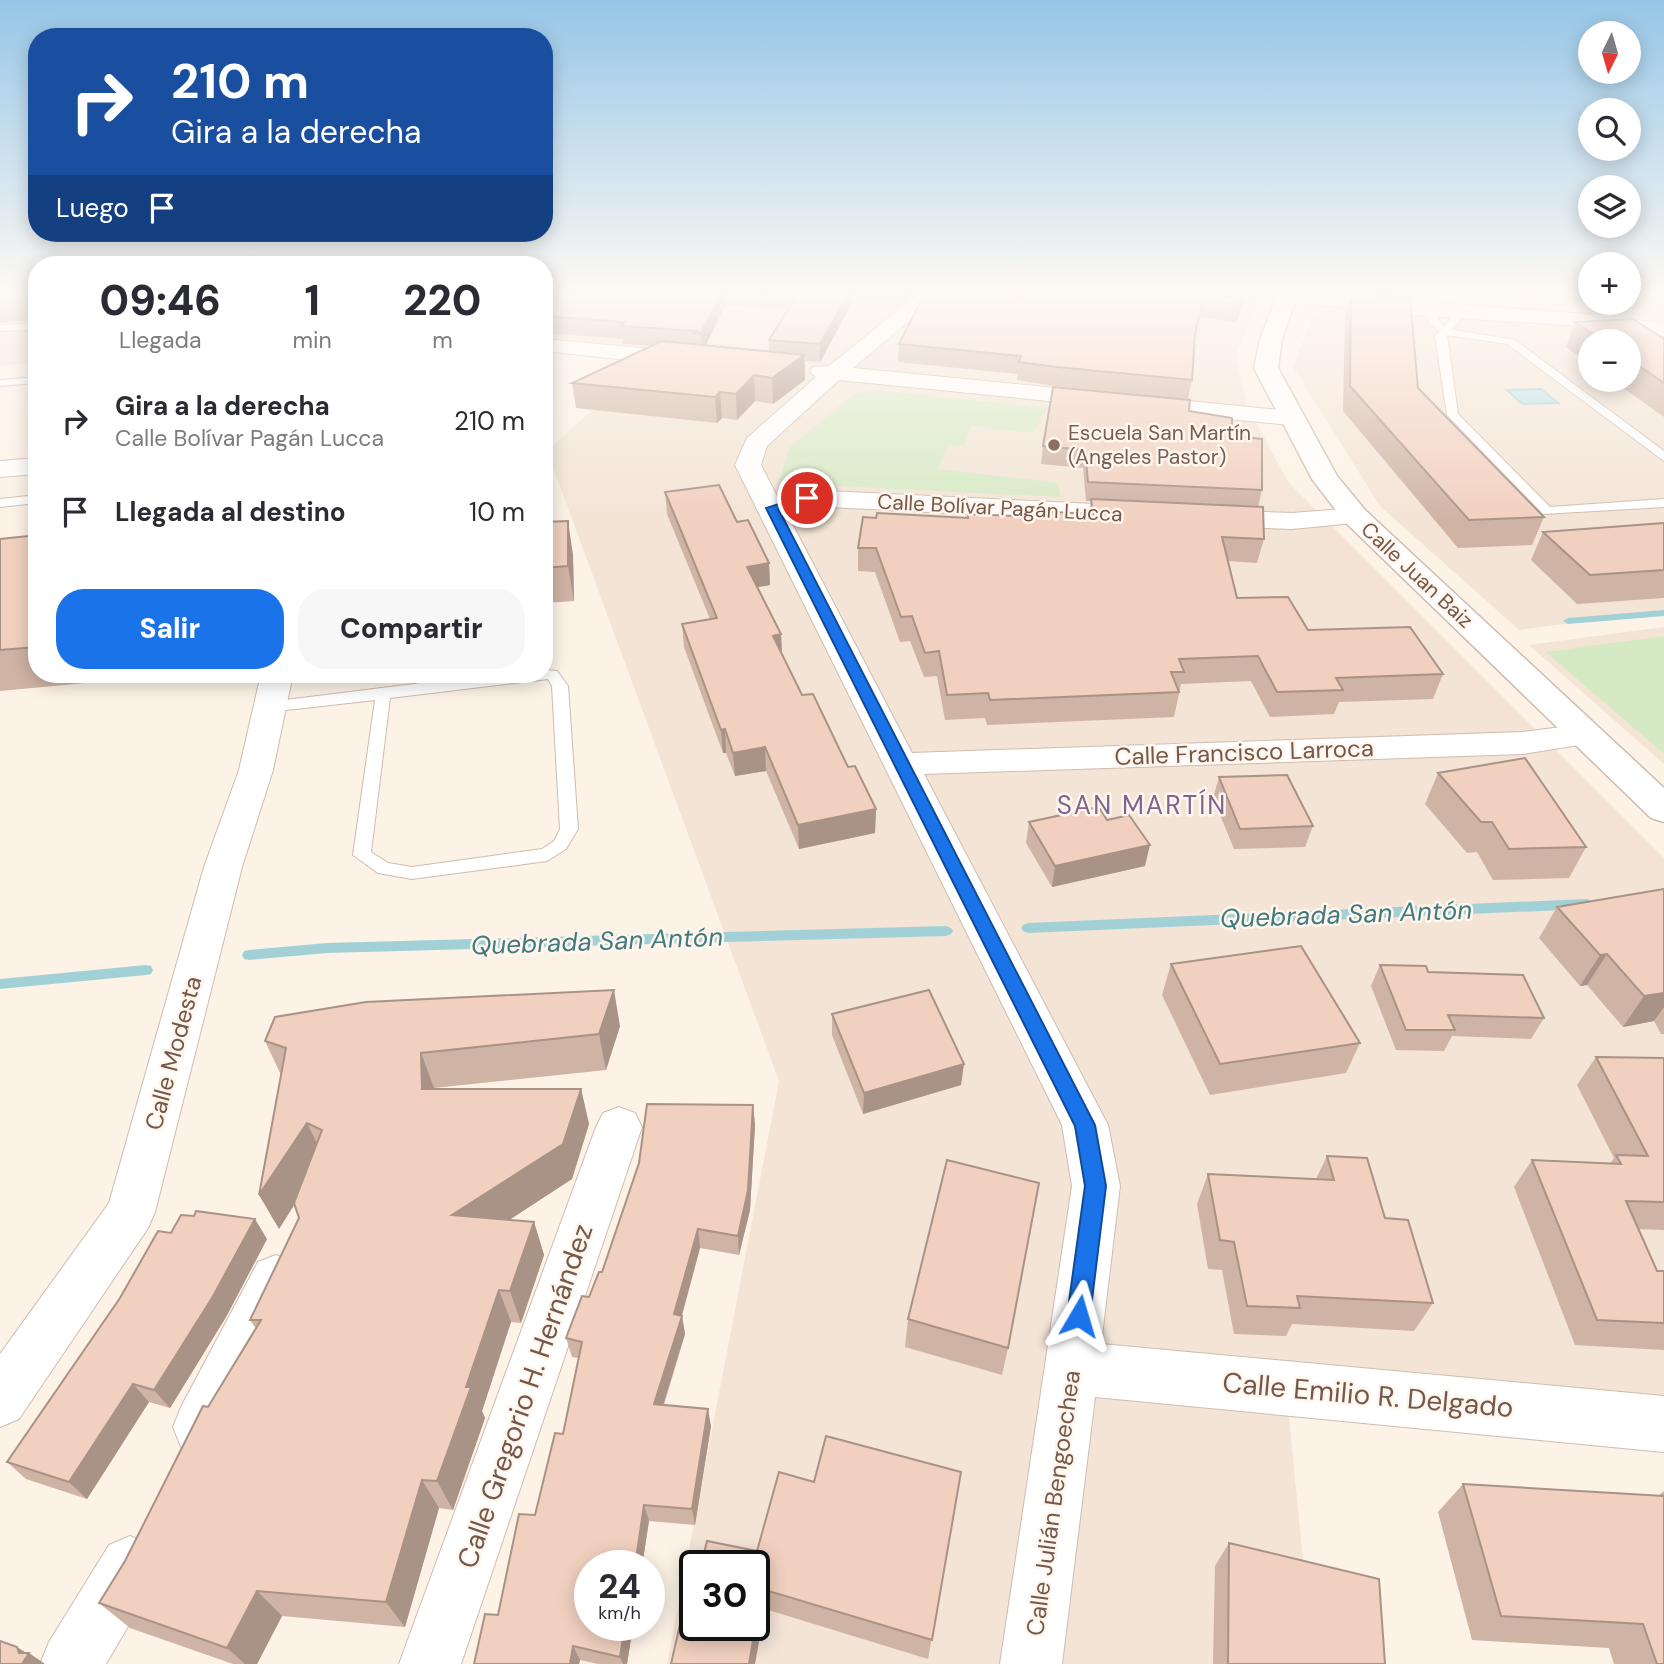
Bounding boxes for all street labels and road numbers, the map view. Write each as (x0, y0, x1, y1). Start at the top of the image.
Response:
street label: Calle Bolívar Pagán Lucca (877, 488, 1123, 528)
street label: Calle Juan Baiz (1355, 516, 1479, 634)
street label: Calle Francisco Larroca (1114, 732, 1374, 772)
street label: Calle Modesta (138, 973, 208, 1133)
street label: Calle Gregorio H. Hernández (449, 1219, 601, 1573)
street label: Calle Emilio R. Delgado (1221, 1364, 1515, 1426)
street label: Calle Julián Bengoechea (1019, 1368, 1087, 1638)

